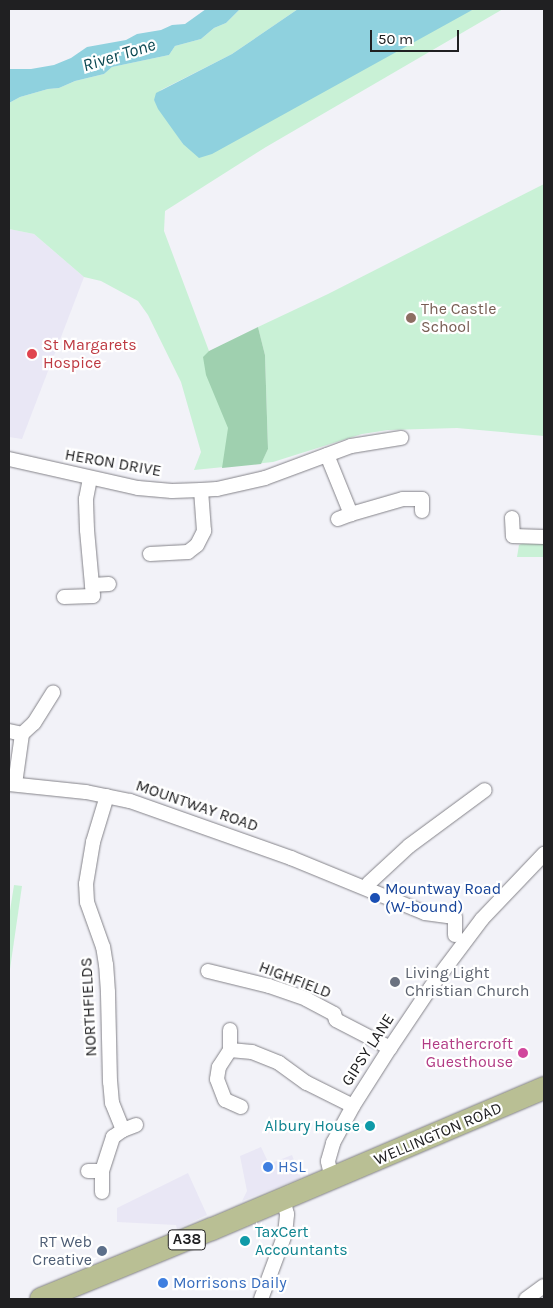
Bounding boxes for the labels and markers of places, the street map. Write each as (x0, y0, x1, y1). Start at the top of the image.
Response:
place label: The Castle School (421, 299, 496, 337)
marker: The Castle School (405, 312, 417, 324)
place label: St Margarets Hospice (43, 335, 137, 373)
marker: St Margarets Hospice (25, 347, 39, 361)
place label: Mountway Road (W-bound) (385, 879, 501, 917)
marker: Mountway Road (W-bound) (369, 892, 381, 904)
place label: Living Light Christian Church (405, 963, 529, 1001)
marker: Living Light Christian Church (389, 976, 401, 988)
place label: Heathercroft Guesthouse (421, 1034, 513, 1072)
marker: Heathercroft Guesthouse (517, 1047, 529, 1059)
place label: Albury House (264, 1116, 360, 1136)
marker: Albury House (364, 1120, 376, 1132)
place label: HSL (278, 1157, 306, 1177)
marker: HSL (262, 1161, 274, 1173)
place label: TaxCert Accountants (255, 1222, 348, 1260)
place label: RT Web Creative (32, 1232, 92, 1270)
marker: TaxCert Accountants (239, 1235, 251, 1247)
marker: RT Web Creative (96, 1245, 108, 1257)
place label: Morrisons Daily (173, 1273, 287, 1293)
marker: Morrisons Daily (157, 1277, 169, 1289)

